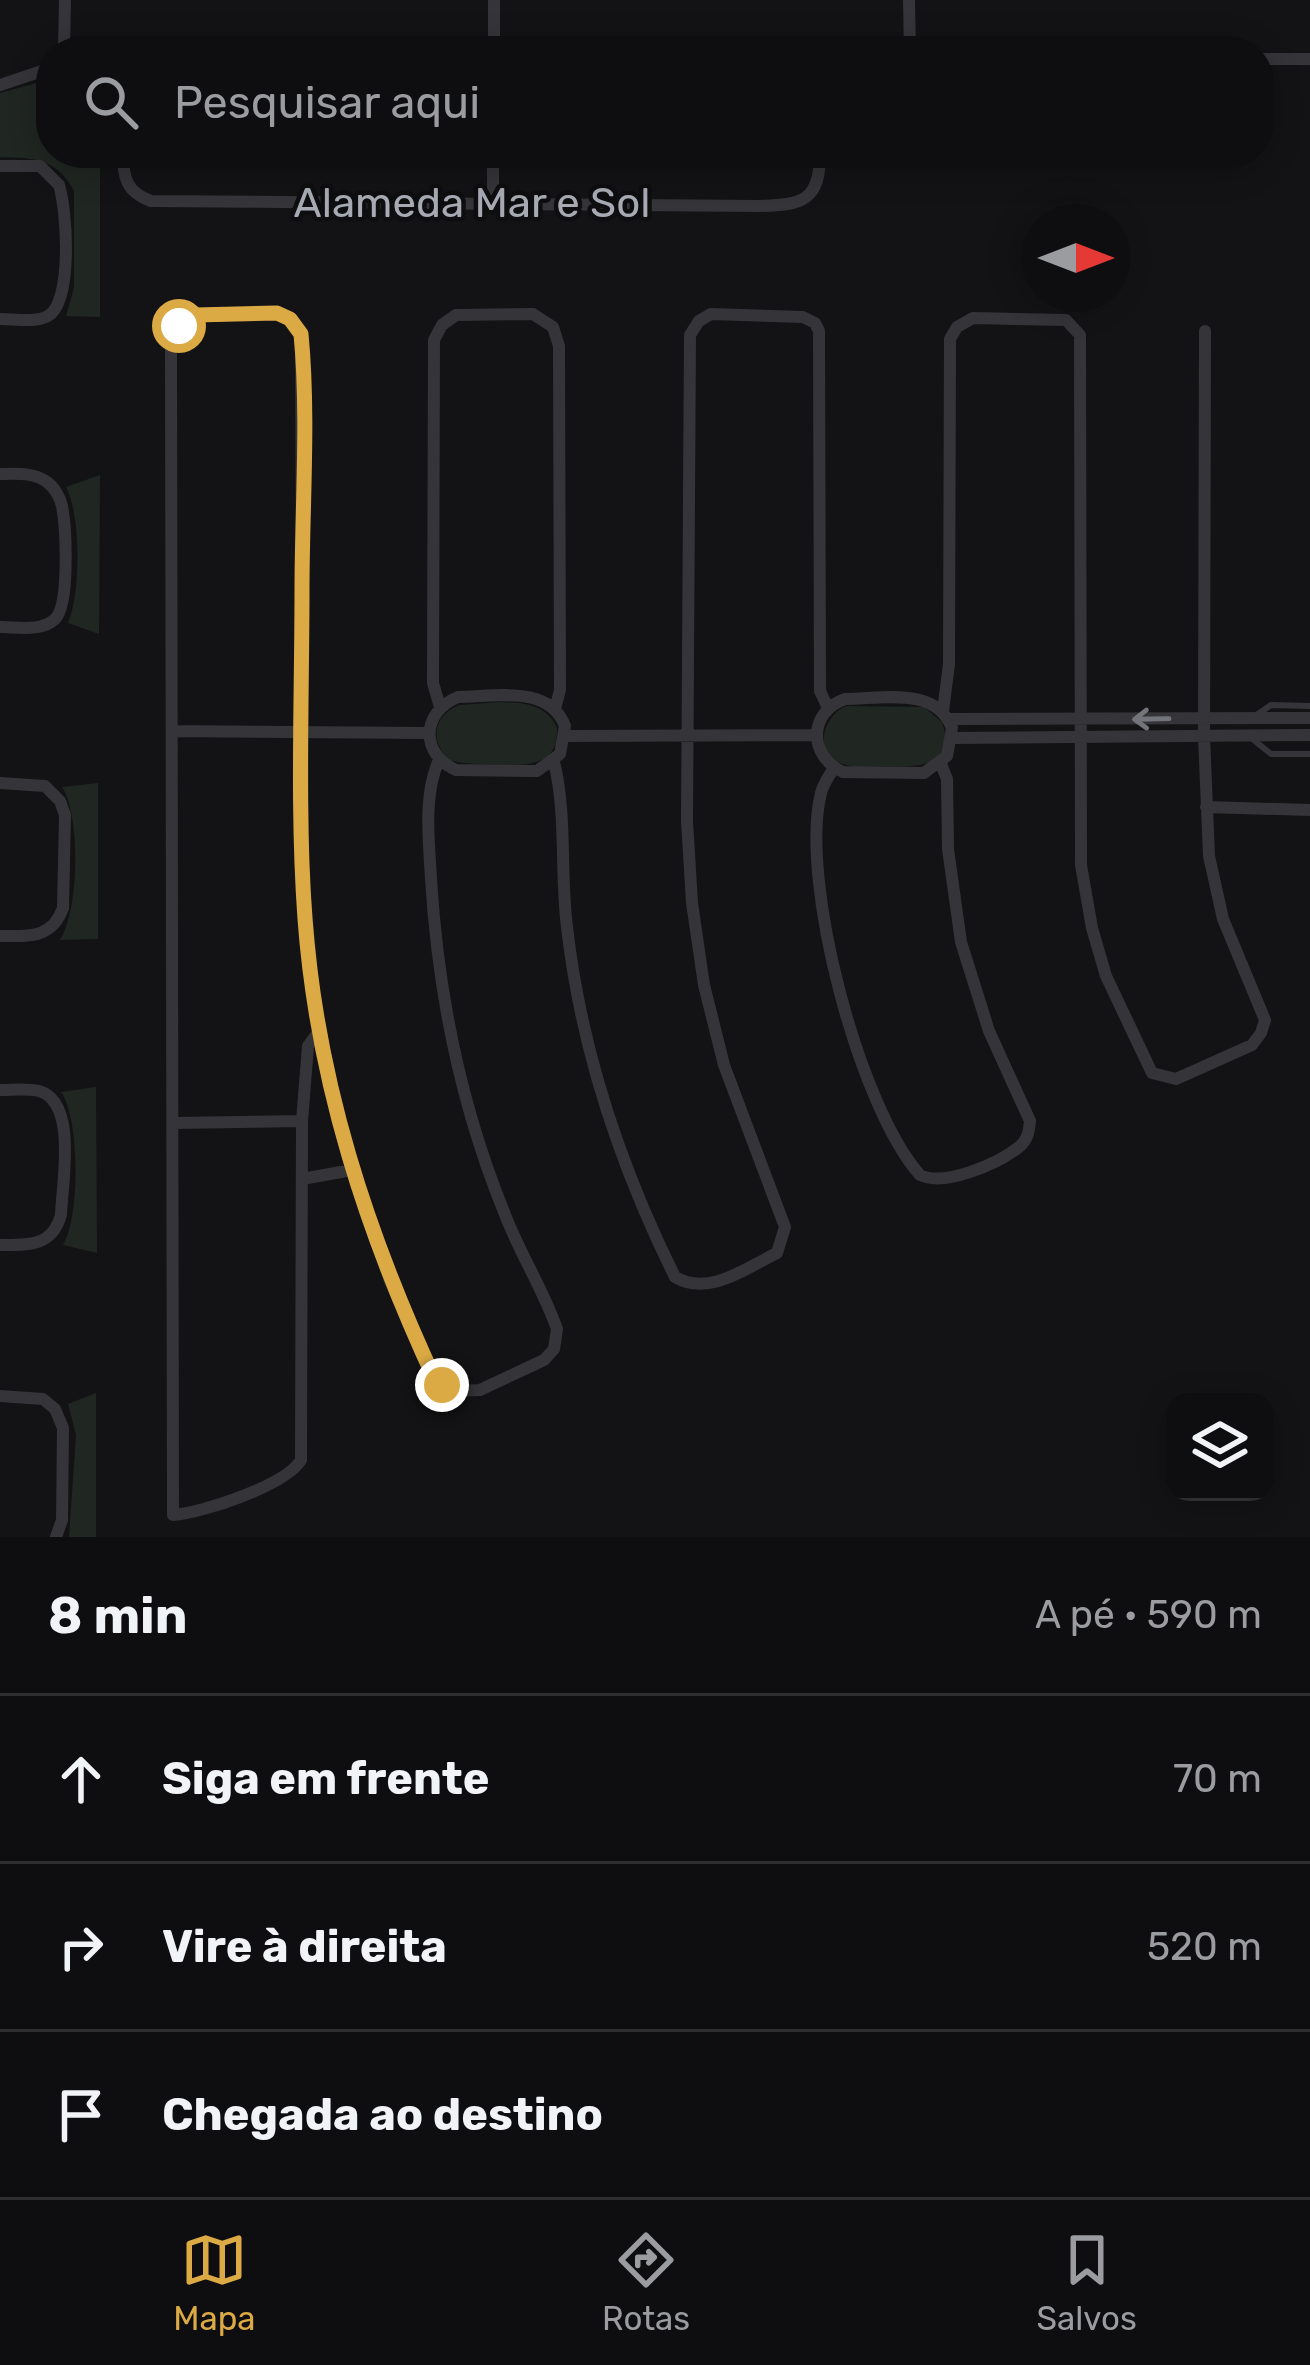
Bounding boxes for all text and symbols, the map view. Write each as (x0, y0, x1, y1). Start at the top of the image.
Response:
search box (36, 36, 1274, 168)
icon: search (78, 69, 144, 135)
text: Pesquisar aqui (174, 76, 480, 129)
street label: Alameda Mar e Sol (294, 178, 650, 228)
north arrow (1022, 204, 1130, 312)
route start (152, 299, 206, 353)
one-way arrow (1132, 708, 1171, 731)
route end (415, 1358, 469, 1412)
map controls (1166, 1393, 1274, 1501)
button: layers (1166, 1393, 1274, 1501)
text: 8 min (48, 1585, 188, 1646)
text: A pé · 590 m (1035, 1592, 1262, 1638)
icon: ahead (48, 1746, 114, 1812)
text: Siga em frente (162, 1752, 489, 1805)
text: 70 m (1173, 1756, 1262, 1802)
icon: right (48, 1914, 114, 1980)
text: Vire à direita (162, 1920, 447, 1973)
text: 520 m (1147, 1924, 1262, 1970)
icon: arrive (48, 2082, 114, 2148)
text: Chegada ao destino (162, 2088, 603, 2141)
tab: Mapa (173, 2227, 256, 2338)
tab: Rotas (602, 2227, 690, 2338)
tab: Salvos (1037, 2227, 1137, 2338)

